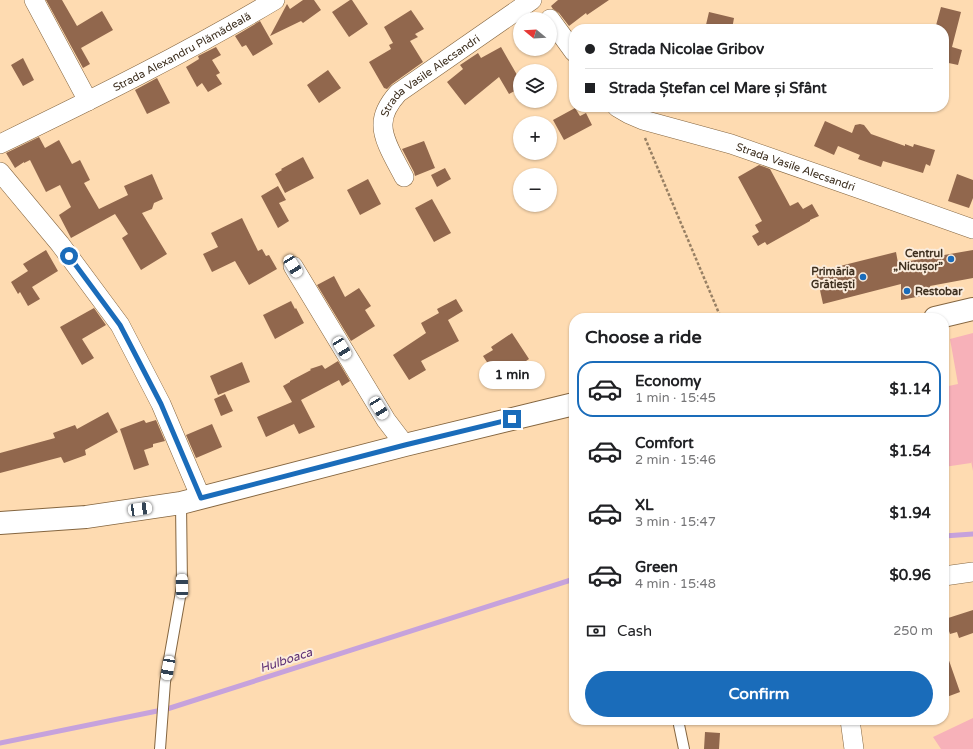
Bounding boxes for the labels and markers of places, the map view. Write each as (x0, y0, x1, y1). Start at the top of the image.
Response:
place label: Centrul „Nicușor” (893, 247, 943, 274)
marker: Centrul „Nicușor” (946, 254, 956, 264)
place label: Primăria Grătiești (811, 265, 855, 292)
marker: Primăria Grătiești (858, 272, 868, 282)
place label: Restobar (915, 285, 963, 298)
marker: Restobar (902, 286, 912, 296)

